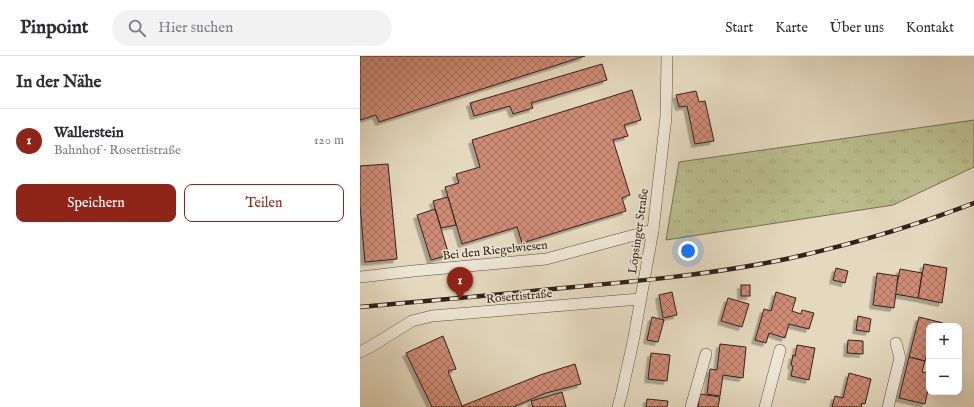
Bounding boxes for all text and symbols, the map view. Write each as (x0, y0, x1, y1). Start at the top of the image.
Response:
search box (112, 10, 392, 46)
text: Pinpoint (20, 16, 88, 40)
icon: search (126, 17, 148, 39)
text: Hier suchen (158, 18, 233, 37)
text: Start (725, 19, 753, 37)
text: Karte (775, 19, 808, 37)
text: Über uns (830, 19, 884, 37)
text: Kontakt (906, 19, 954, 37)
text: In der Nähe (16, 72, 101, 93)
text: Wallerstein (54, 123, 124, 142)
text: 1 (27, 132, 31, 149)
text: 120 m (314, 132, 344, 149)
text: Bahnhof · Rosettistraße (54, 142, 181, 159)
button: Speichern (16, 184, 176, 222)
button: Teilen (184, 184, 344, 222)
street label: Löpsinger Straße (625, 187, 653, 275)
street label: Bei den Riegelwiesen (442, 237, 549, 263)
your location (678, 241, 698, 261)
pin: 1 (447, 267, 473, 300)
street label: Rosettistraße (485, 286, 553, 307)
map controls (926, 323, 962, 395)
button: + (926, 323, 962, 359)
button: − (926, 359, 962, 395)

